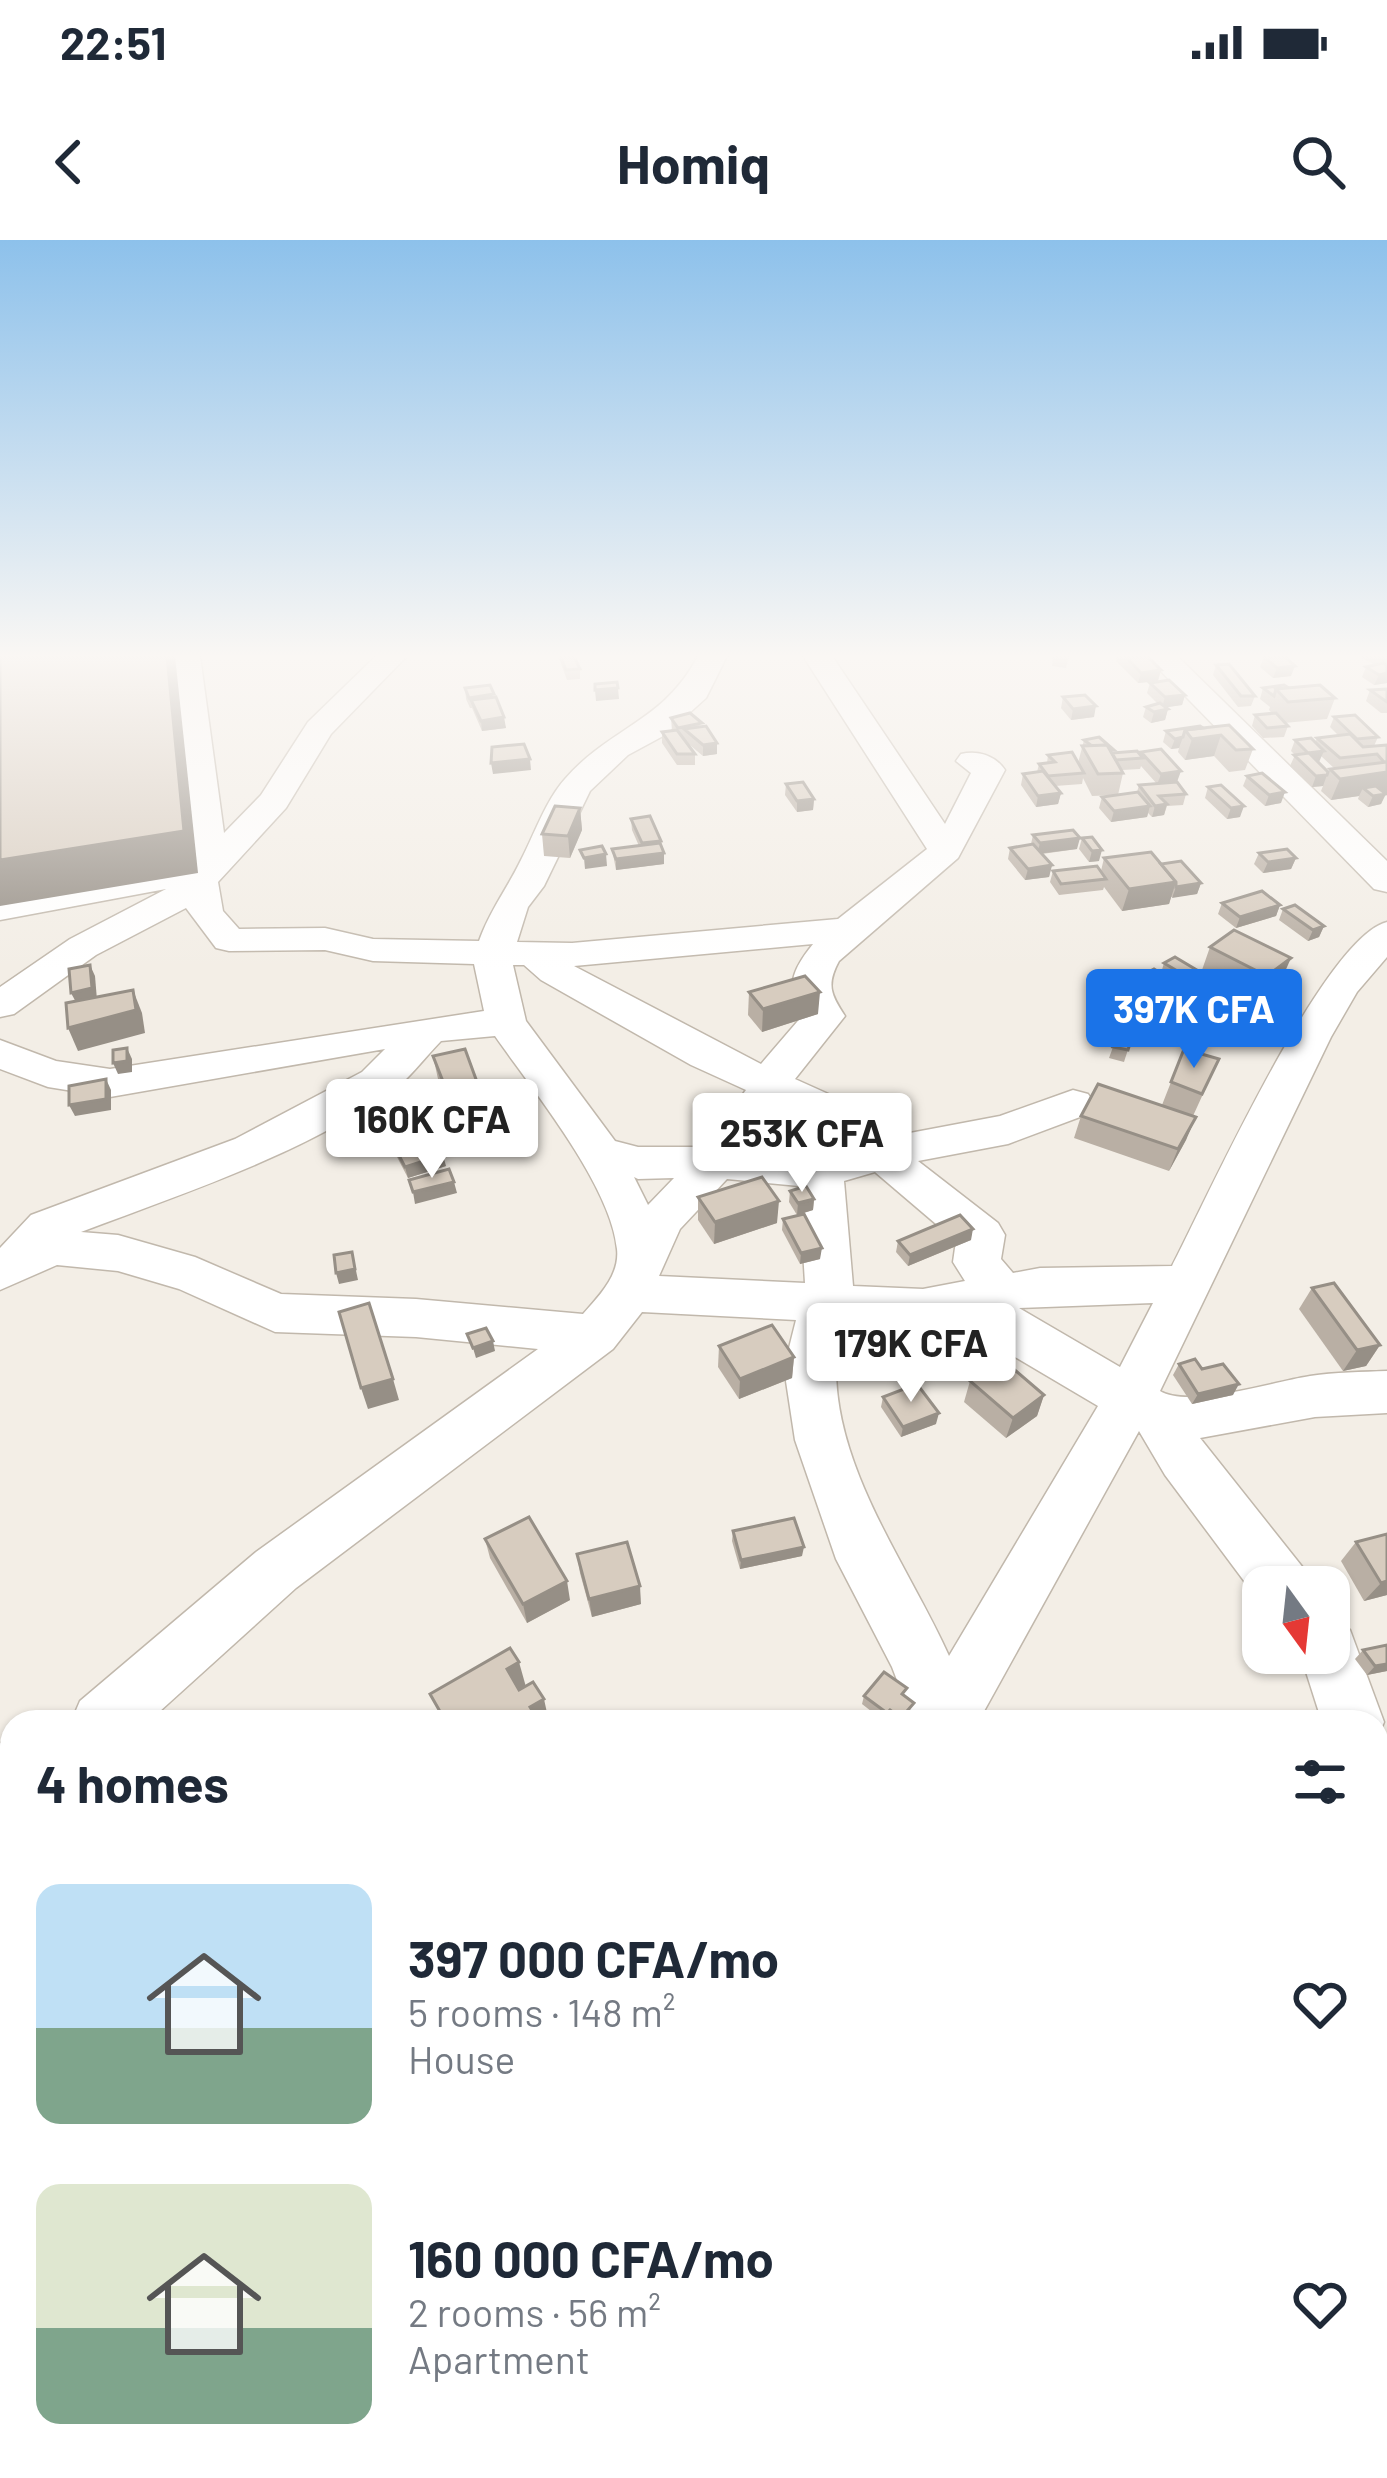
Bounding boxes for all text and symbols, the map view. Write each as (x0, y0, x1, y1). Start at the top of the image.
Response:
text: 22:51 (60, 15, 166, 69)
icon: back (36, 129, 102, 195)
icon: search (1285, 129, 1351, 195)
text: Homiq (617, 130, 770, 195)
pin: 397K CFA (1070, 969, 1318, 1071)
text: 397K CFA (1113, 984, 1275, 1031)
pin: 160K CFA (308, 1079, 556, 1181)
pin: 253K CFA (678, 1093, 926, 1195)
text: 160K CFA (353, 1094, 511, 1141)
text: 253K CFA (720, 1108, 884, 1155)
pin: 179K CFA (787, 1303, 1035, 1405)
text: 179K CFA (834, 1318, 988, 1365)
north arrow (1242, 1566, 1350, 1674)
map controls (1242, 1566, 1350, 1674)
icon: filters (1287, 1749, 1353, 1815)
text: 4 homes (36, 1752, 229, 1813)
text: 397 000 CFA/mo (408, 1927, 779, 1988)
icon: home (132, 1932, 276, 2076)
icon: heart (1287, 1971, 1353, 2037)
text: 5 rooms · 148 m² (408, 1988, 675, 2035)
text: House (408, 2035, 515, 2082)
text: 160 000 CFA/mo (408, 2227, 774, 2288)
icon: home (132, 2232, 276, 2376)
icon: heart (1287, 2271, 1353, 2337)
text: 2 rooms · 56 m² (408, 2288, 661, 2335)
text: Apartment (408, 2335, 590, 2382)

